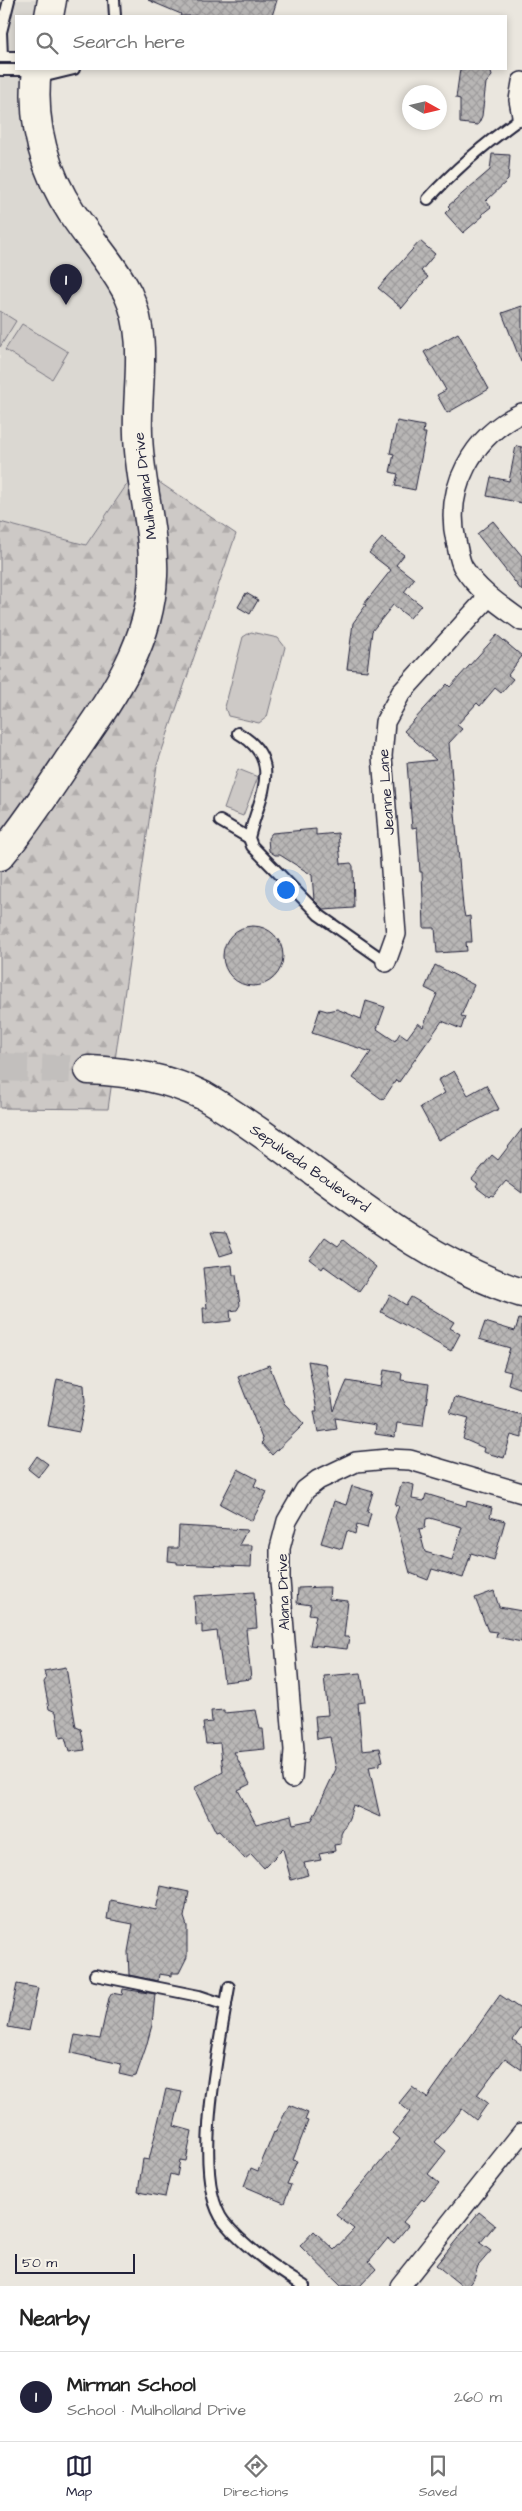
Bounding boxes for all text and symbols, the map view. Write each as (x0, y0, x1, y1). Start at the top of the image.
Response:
search box (15, 15, 507, 70)
icon: search (33, 29, 61, 57)
text: Search here (73, 29, 185, 56)
north arrow (402, 85, 447, 130)
pin: 1 (50, 264, 82, 305)
street label: Mulholland Drive (128, 431, 162, 541)
street label: Jeanne Lane (373, 748, 400, 836)
your location (273, 877, 299, 903)
street label: Sepulveda Boulevard (246, 1119, 374, 1218)
street label: Alana Drive (272, 1553, 295, 1631)
scale bar (15, 2251, 135, 2274)
text: 50 m (22, 2253, 57, 2273)
text: Nearby (20, 2304, 90, 2333)
text: Mirman School (67, 2372, 196, 2399)
text: 1 (35, 2386, 37, 2408)
text: 260 m (454, 2386, 502, 2408)
text: School · Mulholland Drive (67, 2399, 246, 2421)
tab: Map (65, 2452, 93, 2502)
tab: Directions (223, 2452, 288, 2502)
tab: Saved (419, 2452, 457, 2502)

